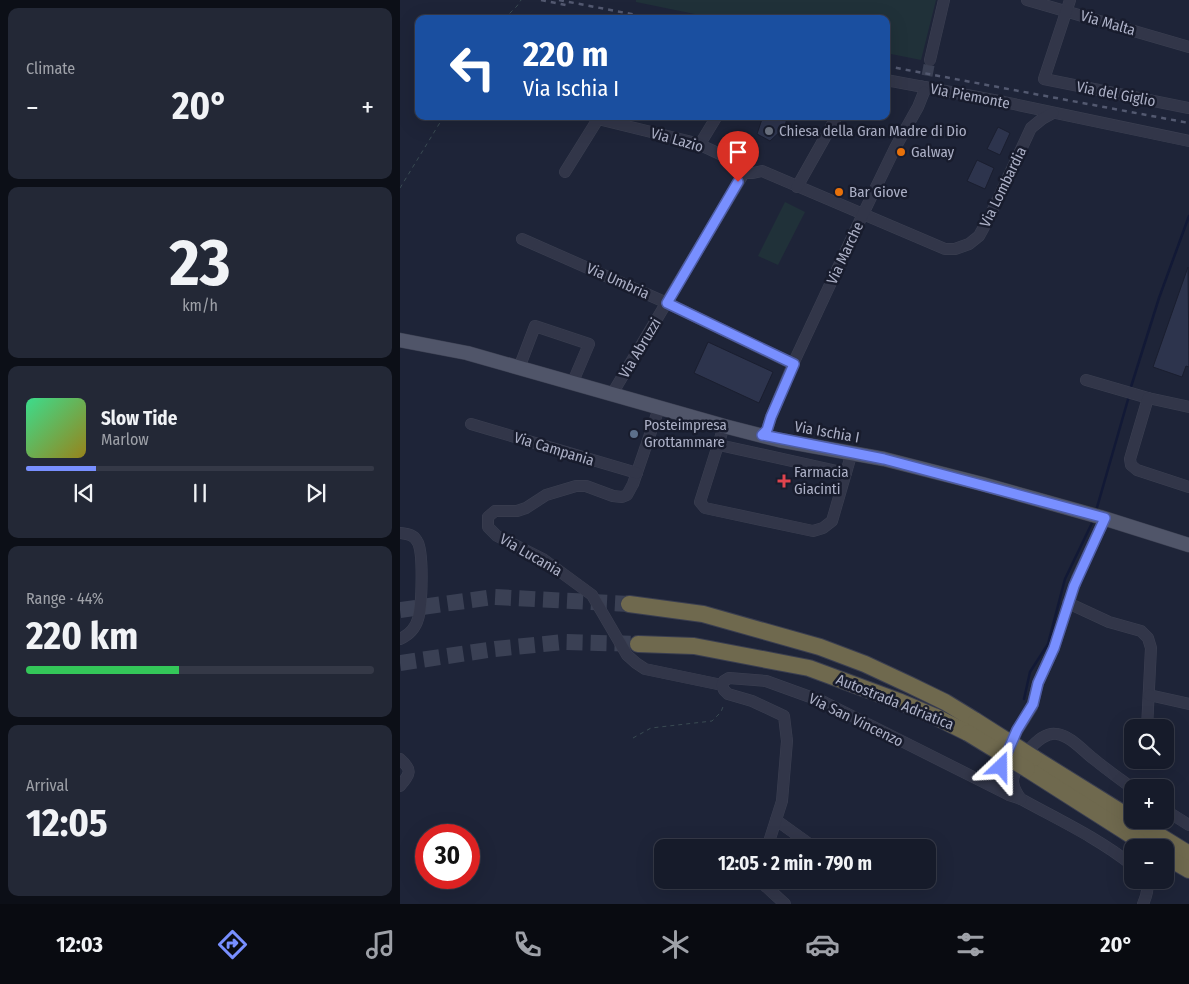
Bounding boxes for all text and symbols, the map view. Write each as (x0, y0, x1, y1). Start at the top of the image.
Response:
street label: Via Malta (1078, 7, 1138, 39)
text: 220 m (523, 33, 609, 75)
icon: left (440, 35, 505, 100)
text: Climate (26, 59, 75, 78)
text: Via Ischia I (523, 75, 619, 102)
street label: Via del Giglio (1075, 78, 1157, 111)
street label: Via Piemonte (929, 79, 1011, 113)
text: 20° (172, 83, 228, 129)
text: − (26, 91, 39, 124)
text: + (361, 91, 374, 124)
place label: Chiesa della Gran Madre di Dio (779, 122, 967, 140)
street label: Via Lazio (649, 124, 705, 156)
marker: Chiesa della Gran Madre di Dio (763, 125, 775, 137)
pin (717, 131, 759, 182)
icon: arrive (724, 138, 752, 166)
place label: Galway (911, 143, 955, 161)
street label: Via Lombardia (976, 144, 1030, 230)
marker: Galway (895, 146, 907, 158)
place label: Bar Giove (849, 183, 908, 201)
marker: Bar Giove (833, 186, 845, 198)
street label: Via Marche (823, 219, 867, 287)
text: 23 (170, 224, 230, 302)
street label: Via Umbria (584, 259, 652, 303)
text: km/h (182, 296, 218, 315)
street label: Via Abruzzi (615, 315, 665, 381)
text: Slow Tide (101, 407, 177, 430)
place label: Posteimpresa Grottammare (644, 416, 727, 451)
street label: Via Ischia I (793, 417, 861, 447)
street label: Via Campania (512, 428, 596, 470)
marker: Posteimpresa Grottammare (628, 428, 640, 440)
text: Marlow (101, 430, 149, 449)
place label: Farmacia Giacinti (794, 463, 849, 498)
marker: Farmacia Giacinti (778, 475, 790, 487)
icon: previous (70, 479, 98, 507)
icon: pause (186, 479, 214, 507)
icon: next (302, 479, 330, 507)
street label: Via Lucania (497, 530, 565, 580)
text: Range · 44% (26, 589, 104, 608)
text: 220 km (26, 613, 138, 659)
street label: Autostrada Adriatica (834, 670, 956, 734)
street label: Via San Vincenzo (806, 689, 906, 751)
map controls (1124, 719, 1174, 889)
button: search (1124, 719, 1174, 769)
position arrow (974, 740, 1026, 792)
text: Arrival (26, 776, 68, 795)
button: + (1124, 779, 1174, 829)
text: 12:05 (26, 800, 108, 846)
speed limit sign: 30 (415, 824, 480, 889)
button: − (1124, 839, 1174, 889)
text: 12:05 · 2 min · 790 m (718, 852, 872, 875)
icon: directions (215, 927, 250, 962)
icon: music (363, 927, 398, 962)
icon: phone (510, 927, 545, 962)
icon: climate (658, 927, 693, 962)
icon: car (805, 927, 840, 962)
icon: filters (953, 927, 988, 962)
text: 12:03 (56, 931, 103, 958)
text: 20° (1100, 931, 1133, 958)

